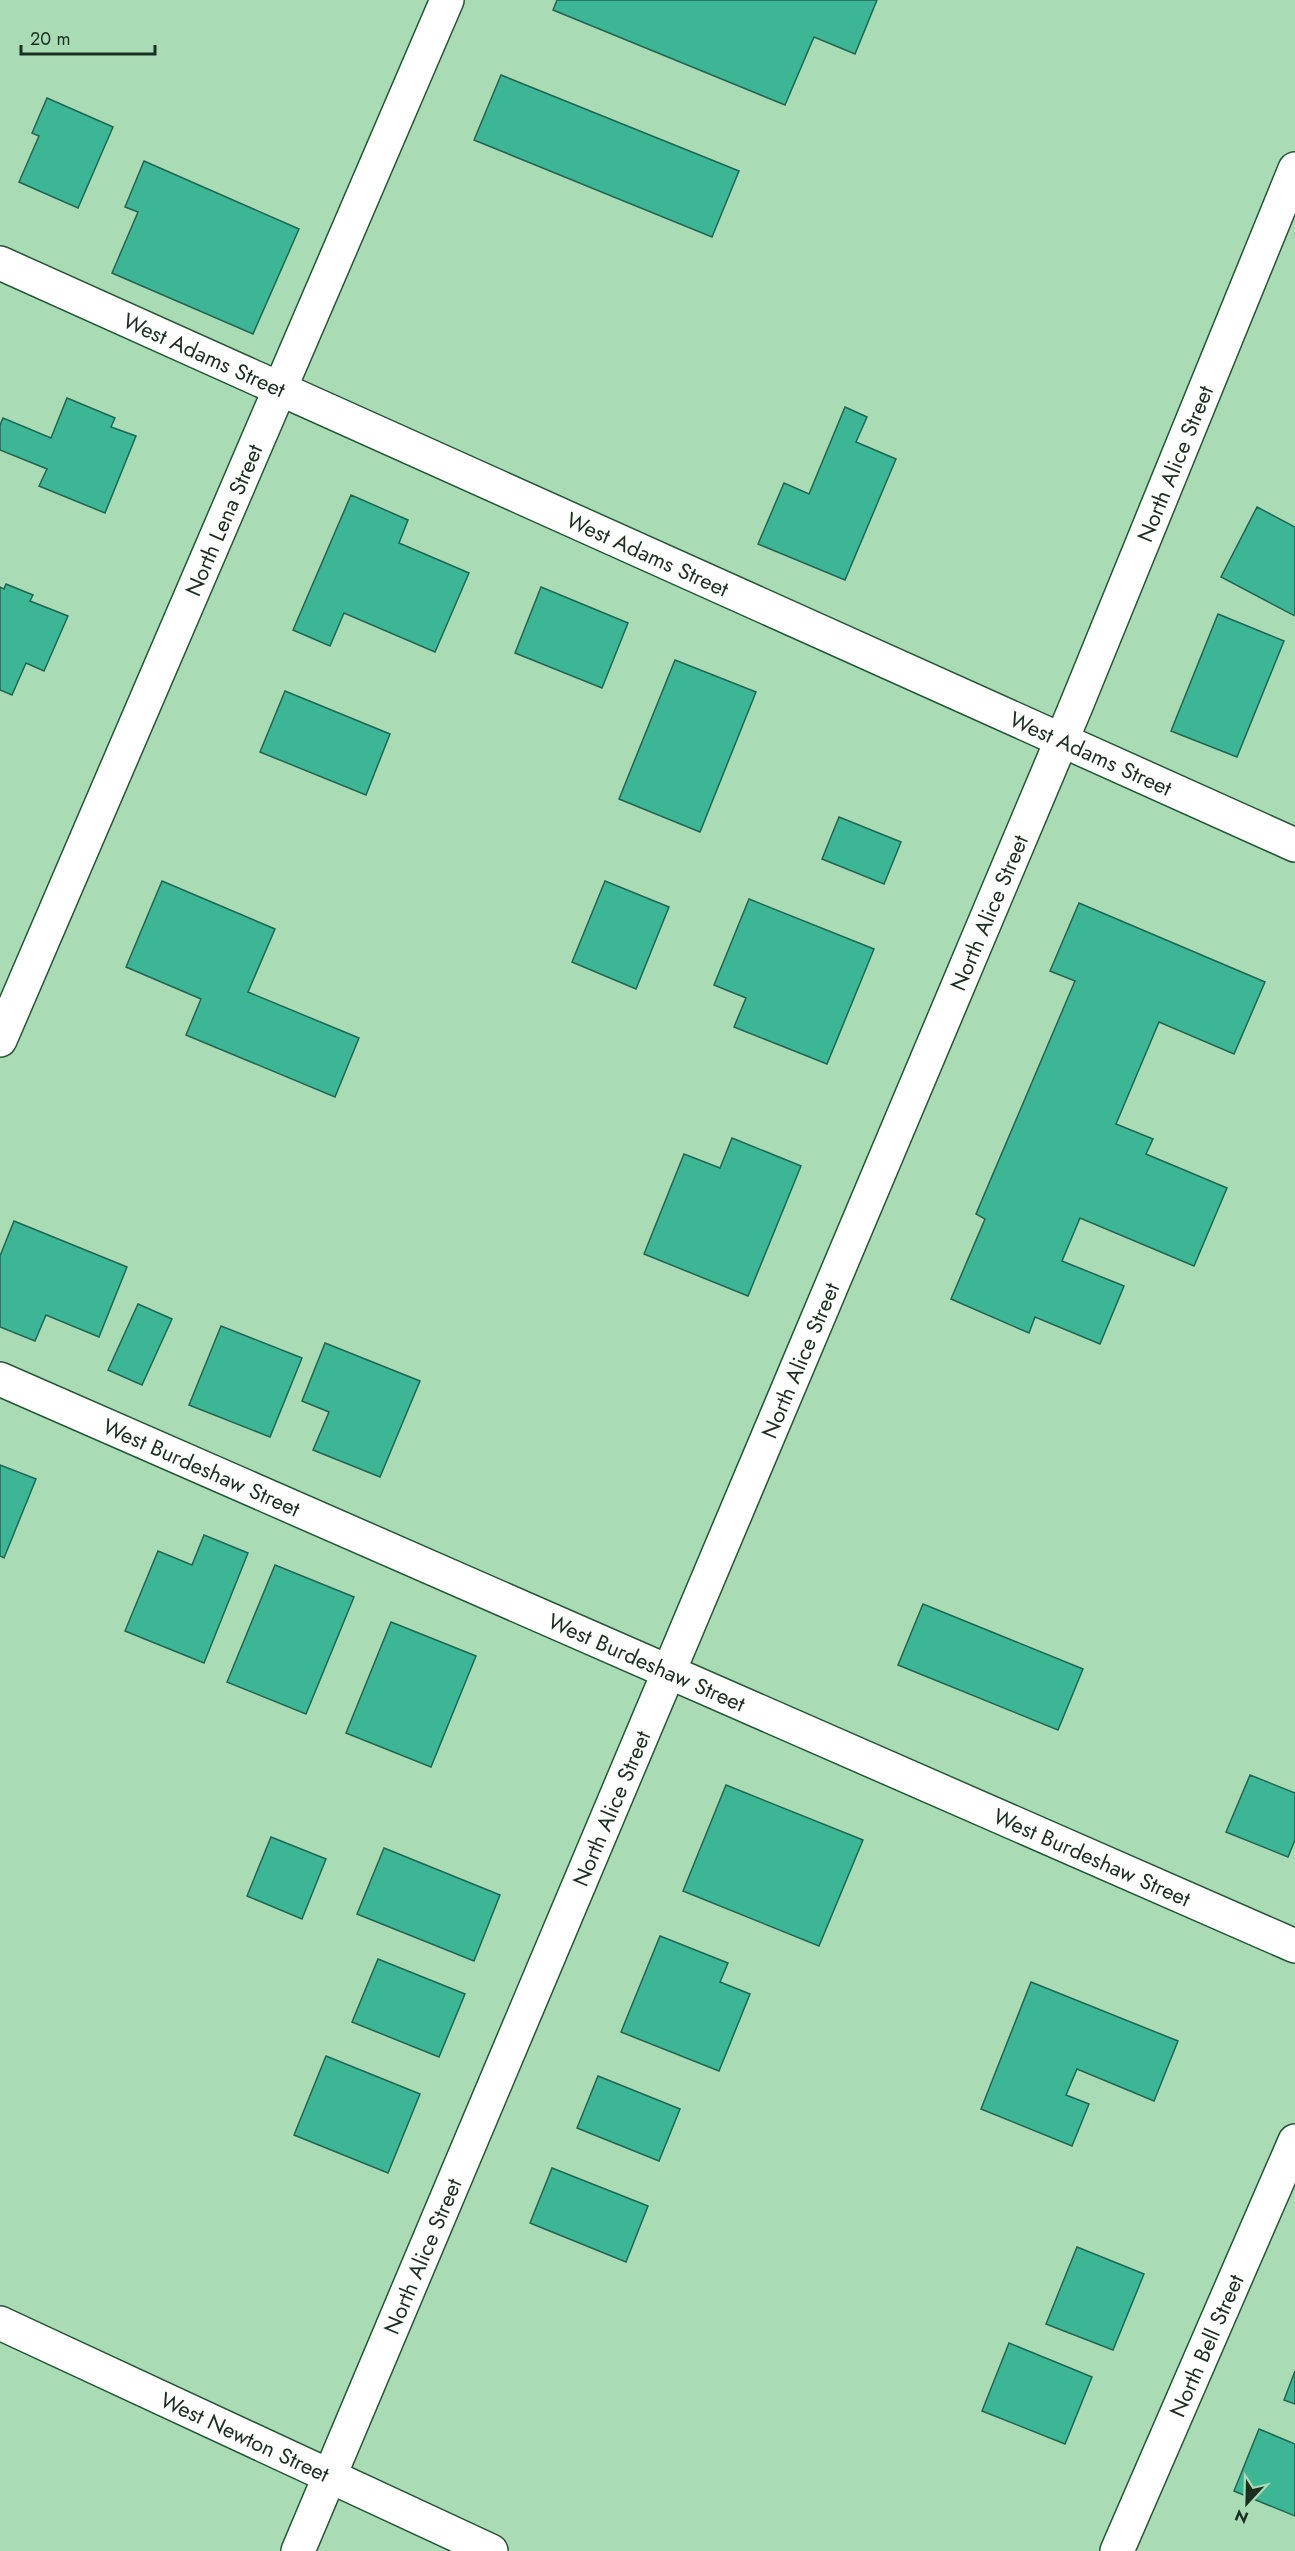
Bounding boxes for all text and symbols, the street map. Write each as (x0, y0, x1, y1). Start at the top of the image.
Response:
scale bar (21, 18, 154, 56)
text: 20 m (30, 26, 70, 52)
street label: West Adams Street (118, 304, 291, 406)
street label: North Alice Street (1129, 380, 1221, 547)
street label: North Lena Street (177, 438, 271, 601)
street label: West Adams Street (561, 504, 735, 605)
street label: West Adams Street (1005, 703, 1178, 804)
street label: North Alice Street (942, 829, 1036, 996)
street label: North Alice Street (753, 1277, 847, 1443)
street label: West Burdeshaw Street (98, 1410, 306, 1525)
street label: West Burdeshaw Street (543, 1605, 751, 1720)
street label: North Alice Street (564, 1725, 659, 1891)
street label: West Burdeshaw Street (988, 1800, 1196, 1915)
street label: North Alice Street (375, 2173, 470, 2339)
street label: North Bell Street (1161, 2268, 1252, 2422)
street label: West Newton Street (155, 2384, 335, 2490)
north arrow (1217, 2473, 1277, 2533)
text: N (1231, 2503, 1252, 2529)

